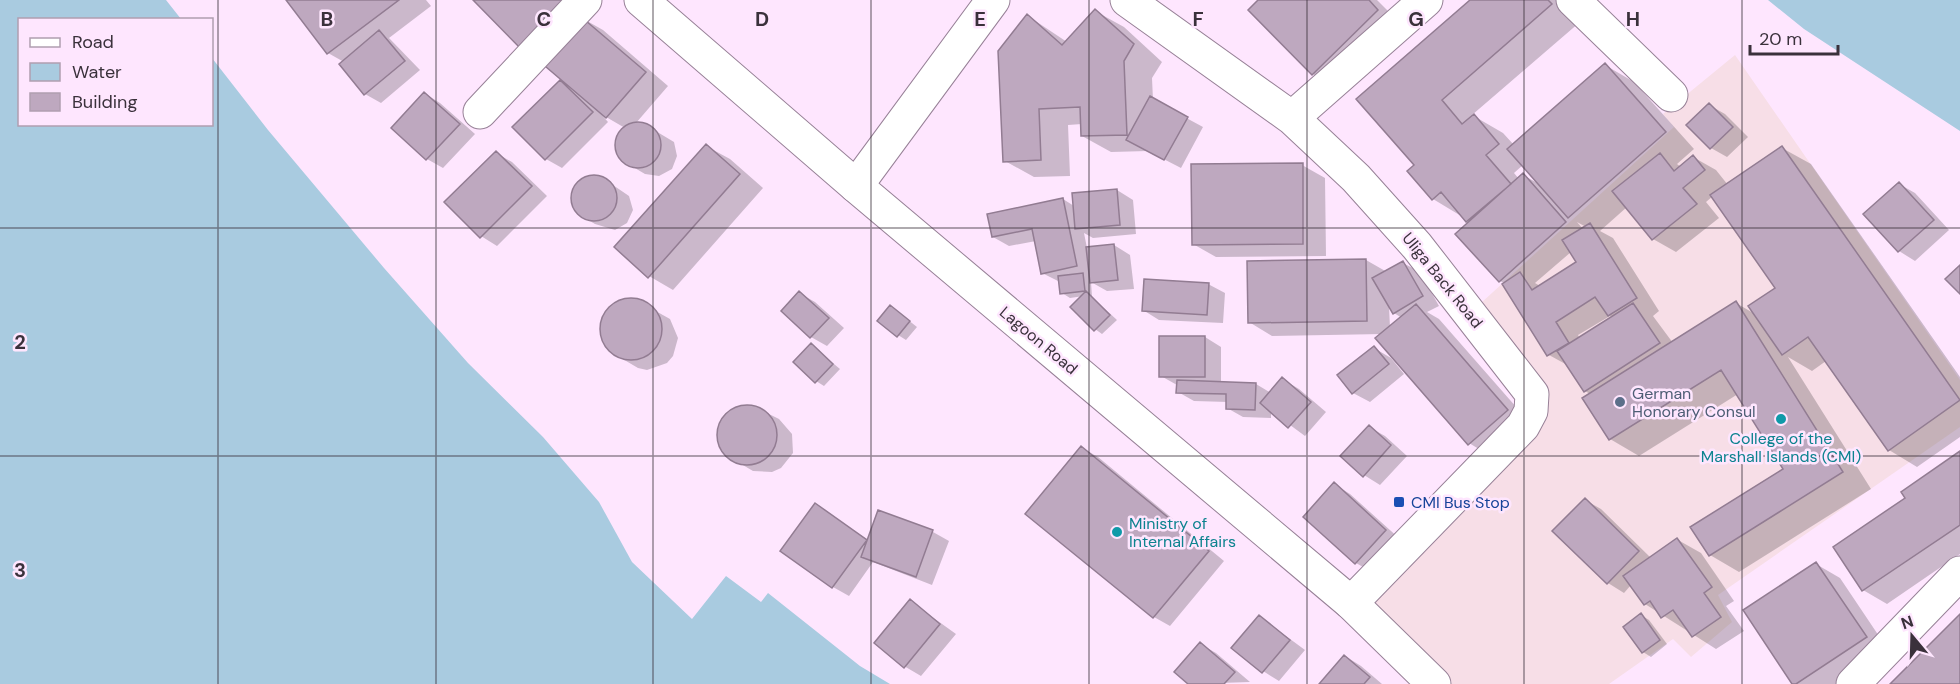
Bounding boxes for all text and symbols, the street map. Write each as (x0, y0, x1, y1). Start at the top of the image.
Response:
text: B (321, 6, 333, 32)
text: C (537, 6, 551, 32)
text: D (755, 6, 769, 32)
text: E (974, 6, 986, 32)
text: F (1192, 6, 1204, 32)
text: G (1408, 6, 1424, 32)
text: H (1626, 6, 1640, 32)
legend (18, 18, 213, 126)
scale bar (1750, 18, 1838, 56)
text: 20 m (1759, 27, 1802, 51)
text: Road (72, 30, 114, 54)
text: Water (72, 60, 122, 84)
text: Building (72, 90, 137, 114)
street label: Uliga Back Road (1398, 228, 1488, 332)
street label: Lagoon Road (995, 302, 1082, 379)
text: 2 (14, 329, 26, 355)
place label: German Honorary Consul (1632, 383, 1756, 422)
marker: German Honorary Consul (1613, 395, 1627, 409)
marker: College of the Marshall Islands (CMI) (1774, 412, 1788, 426)
place label: College of the Marshall Islands (CMI) (1701, 428, 1861, 467)
place label: CMI Bus Stop (1411, 492, 1510, 513)
marker: CMI Bus Stop (1392, 495, 1406, 509)
place label: Ministry of Internal Affairs (1129, 513, 1236, 552)
marker: Ministry of Internal Affairs (1110, 525, 1124, 539)
text: 3 (14, 557, 26, 583)
north arrow (1882, 606, 1942, 666)
text: N (1898, 610, 1916, 634)

